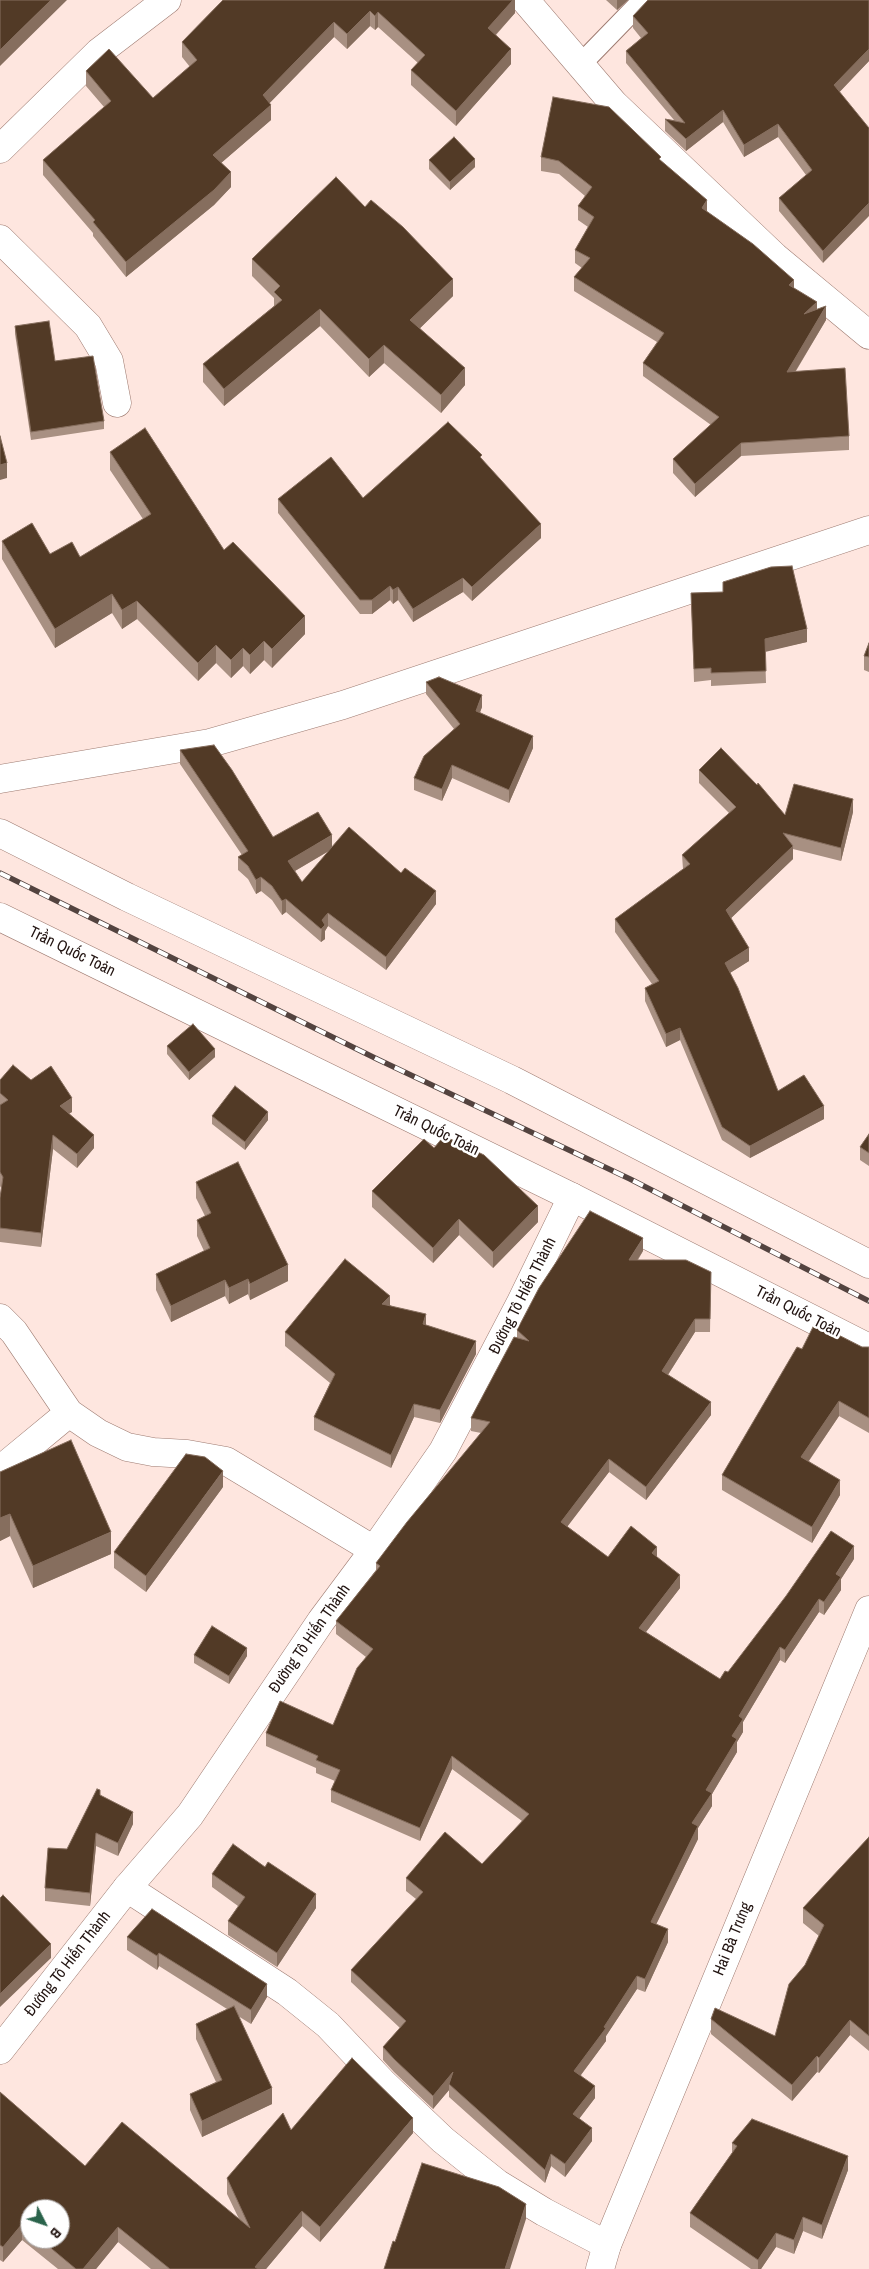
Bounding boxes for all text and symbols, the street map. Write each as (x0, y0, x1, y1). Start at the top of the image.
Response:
street label: Trần Quốc Toản (26, 923, 118, 981)
street label: Trần Quốc Toản (390, 1102, 482, 1160)
street label: Đường Tô Hiến Thành (485, 1234, 561, 1358)
street label: Trần Quốc Toản (752, 1282, 844, 1342)
street label: Đường Tô Hiến Thành (265, 1581, 355, 1697)
street label: Hai Bà Trưng (710, 1899, 756, 1979)
street label: Đường Tô Hiến Thành (21, 1908, 115, 2020)
north arrow (20, 2199, 70, 2249)
text: B (46, 2224, 65, 2242)

